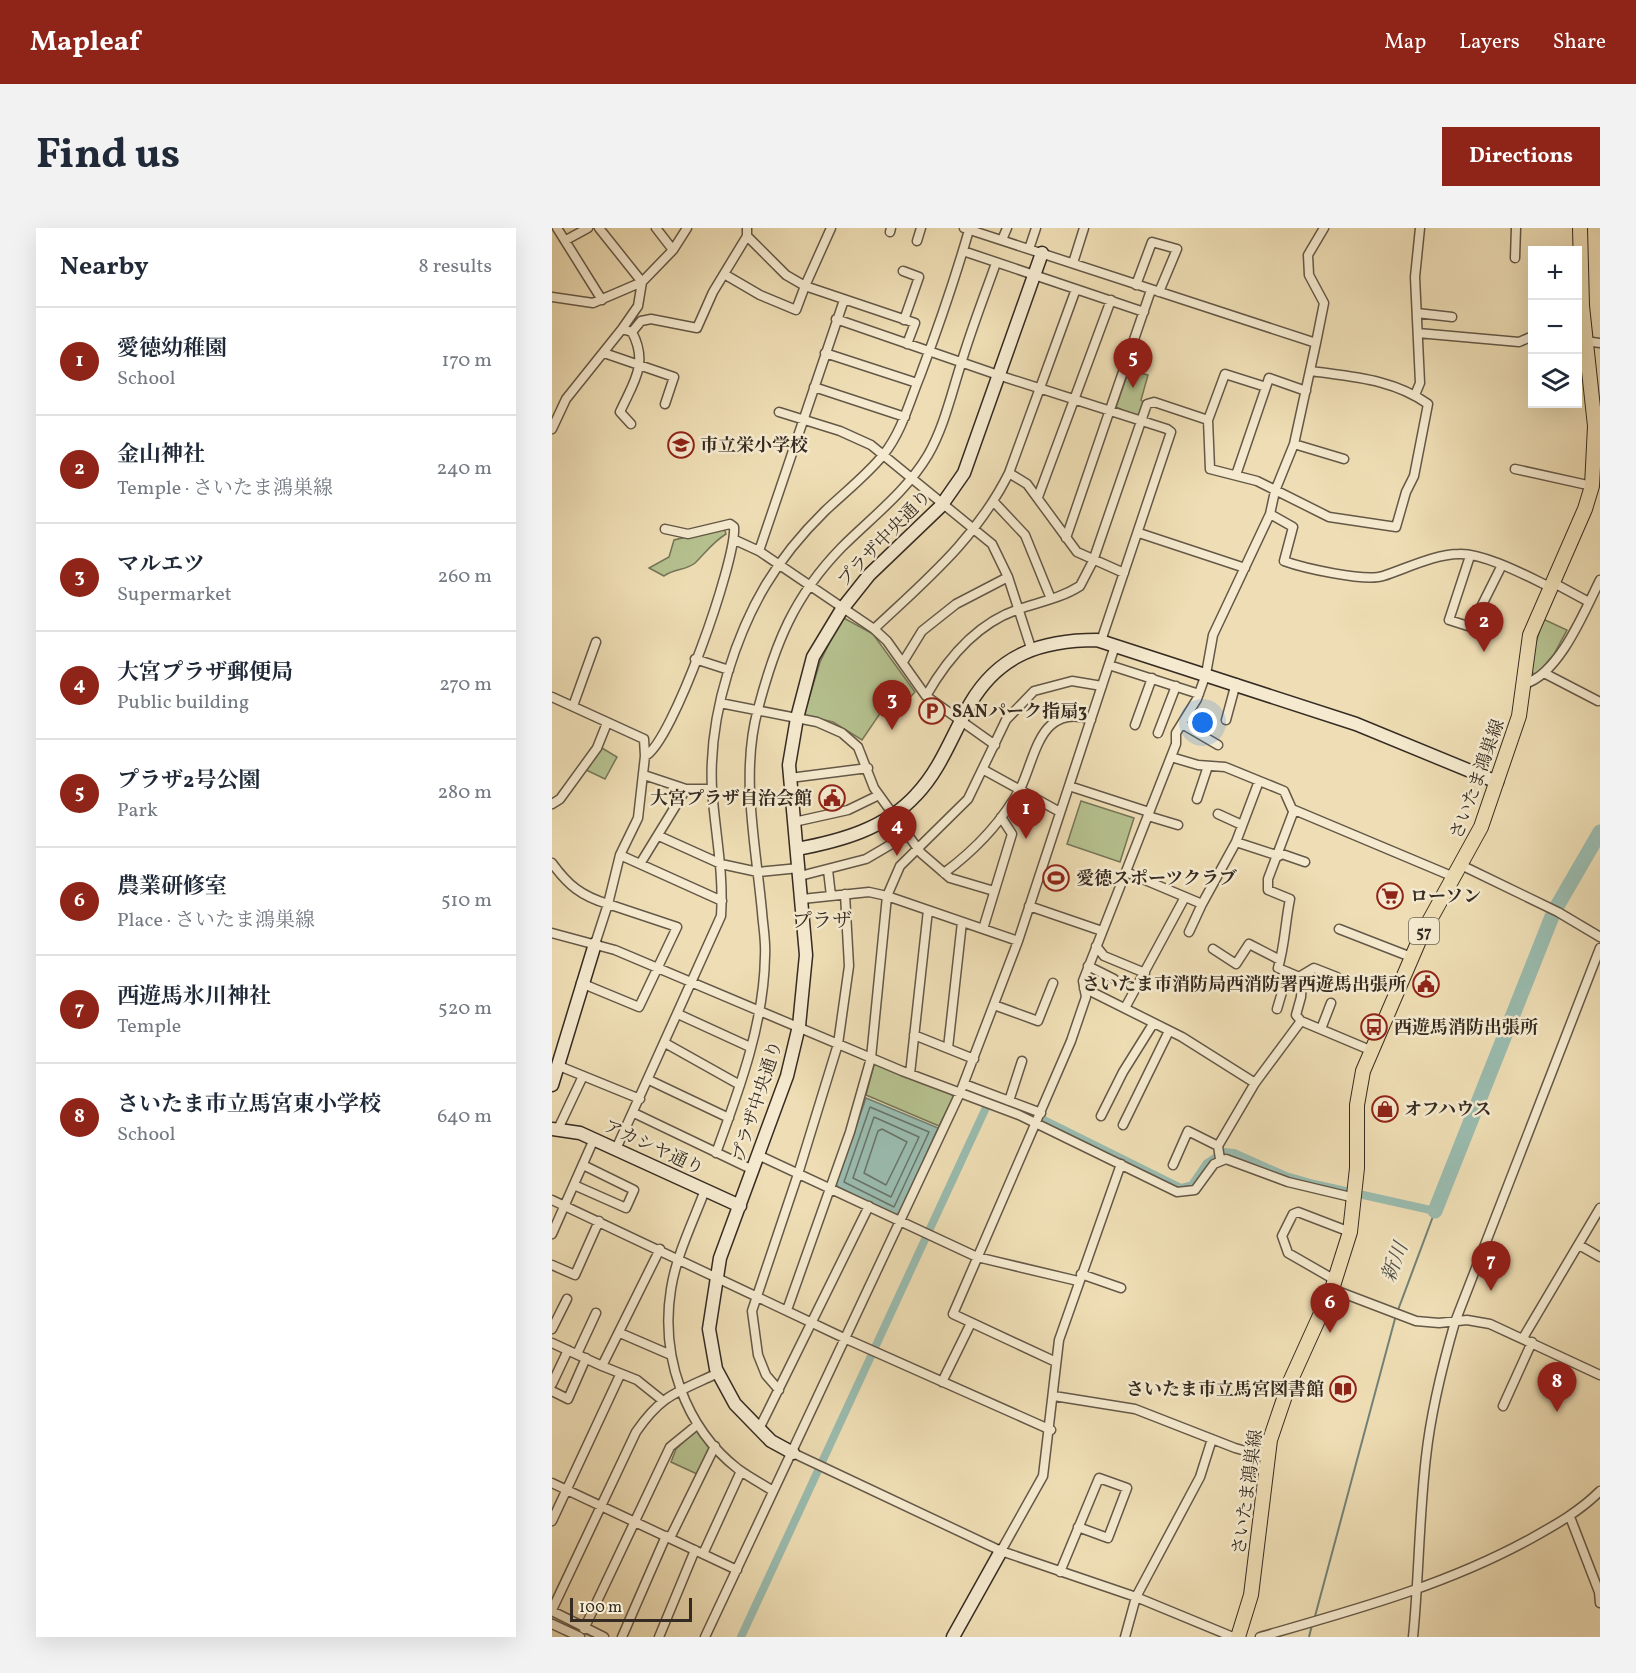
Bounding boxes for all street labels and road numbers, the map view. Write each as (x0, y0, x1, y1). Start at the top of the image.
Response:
street label: プラザ中央通り (832, 485, 938, 593)
street label: さいたま鴻巣線 (1445, 716, 1512, 843)
road number: 57 (1409, 918, 1439, 944)
street label: プラザ中央通り (727, 1038, 790, 1165)
street label: アカシヤ通り (599, 1114, 708, 1182)
street label: さいたま鴻巣線 (1227, 1428, 1270, 1556)

